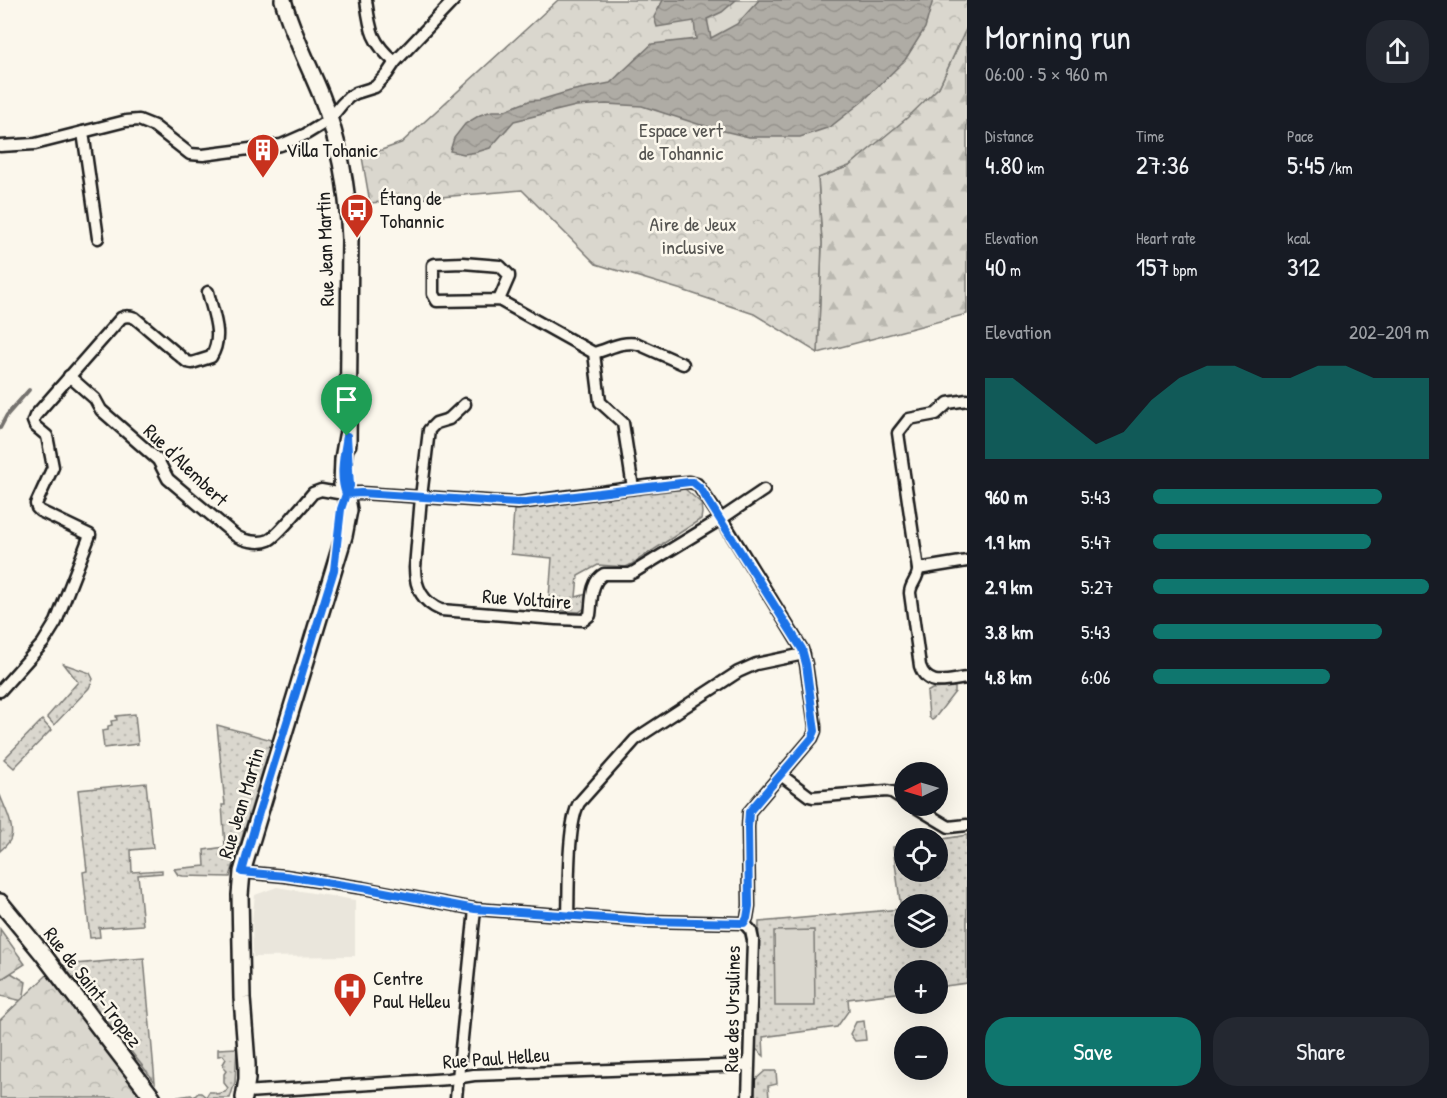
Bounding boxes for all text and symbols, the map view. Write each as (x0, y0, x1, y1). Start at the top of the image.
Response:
text: Morning run (985, 15, 1131, 59)
button: share (1366, 20, 1429, 83)
text: 06:00 · 5 × 960 m (985, 60, 1108, 87)
park label: Espace vert de Tohannic (639, 116, 724, 166)
text: Distance (985, 125, 1034, 147)
text: Time (1136, 125, 1164, 147)
text: Pace (1287, 125, 1314, 147)
building icon: Villa Tohanic (245, 132, 281, 179)
place label: Villa Tohanic (286, 136, 378, 163)
text: 4.80 (985, 147, 1023, 182)
text: 27:36 (1136, 147, 1189, 182)
text: 5:45 (1287, 147, 1325, 182)
text: km (1023, 157, 1044, 179)
text: /km (1325, 157, 1353, 179)
place label: Étang de Tohannic (380, 184, 444, 234)
street label: Rue Jean Martin (309, 191, 340, 307)
bus stop icon: Étang de Tohannic (339, 192, 375, 239)
park label: Aire de Jeux inclusive (649, 210, 737, 260)
text: Elevation (985, 227, 1038, 249)
text: Heart rate (1136, 227, 1196, 249)
text: kcal (1287, 227, 1310, 249)
text: 40 (985, 249, 1006, 284)
text: 157 (1136, 249, 1169, 284)
text: 312 (1287, 249, 1320, 284)
text: m (1006, 259, 1021, 281)
text: bpm (1169, 259, 1197, 281)
text: Elevation (985, 318, 1051, 345)
text: 202–209 m (1349, 318, 1429, 345)
pin (321, 374, 372, 436)
icon: arrive (330, 383, 363, 416)
street label: Rue d'Alembert (138, 417, 235, 513)
text: 960 m (985, 483, 1027, 510)
text: 5:43 (1081, 483, 1111, 510)
text: 1.9 km (985, 528, 1030, 555)
text: 5:47 (1081, 528, 1112, 555)
text: 2.9 km (985, 573, 1032, 600)
text: 5:27 (1081, 573, 1113, 600)
street label: Rue Voltaire (482, 582, 572, 615)
text: 3.8 km (985, 618, 1033, 645)
text: 5:43 (1081, 618, 1111, 645)
text: 4.8 km (985, 663, 1032, 690)
text: 6:06 (1081, 663, 1111, 690)
street label: Rue Jean Martin (211, 744, 270, 861)
north arrow (894, 762, 948, 816)
map controls (894, 762, 948, 1080)
button: locate (894, 828, 948, 882)
button: layers (894, 894, 948, 948)
street label: Rue de Saint-Tropez (38, 921, 149, 1053)
street label: Rue des Ursulines (717, 945, 746, 1073)
button: + (894, 960, 948, 1014)
place label: Centre Paul Helleu (373, 964, 450, 1014)
hospital icon: Centre Paul Helleu (332, 971, 368, 1018)
button: Save (985, 1017, 1201, 1086)
button: Share (1213, 1017, 1429, 1086)
button: − (894, 1026, 948, 1080)
street label: Rue Paul Helleu (442, 1040, 550, 1075)

